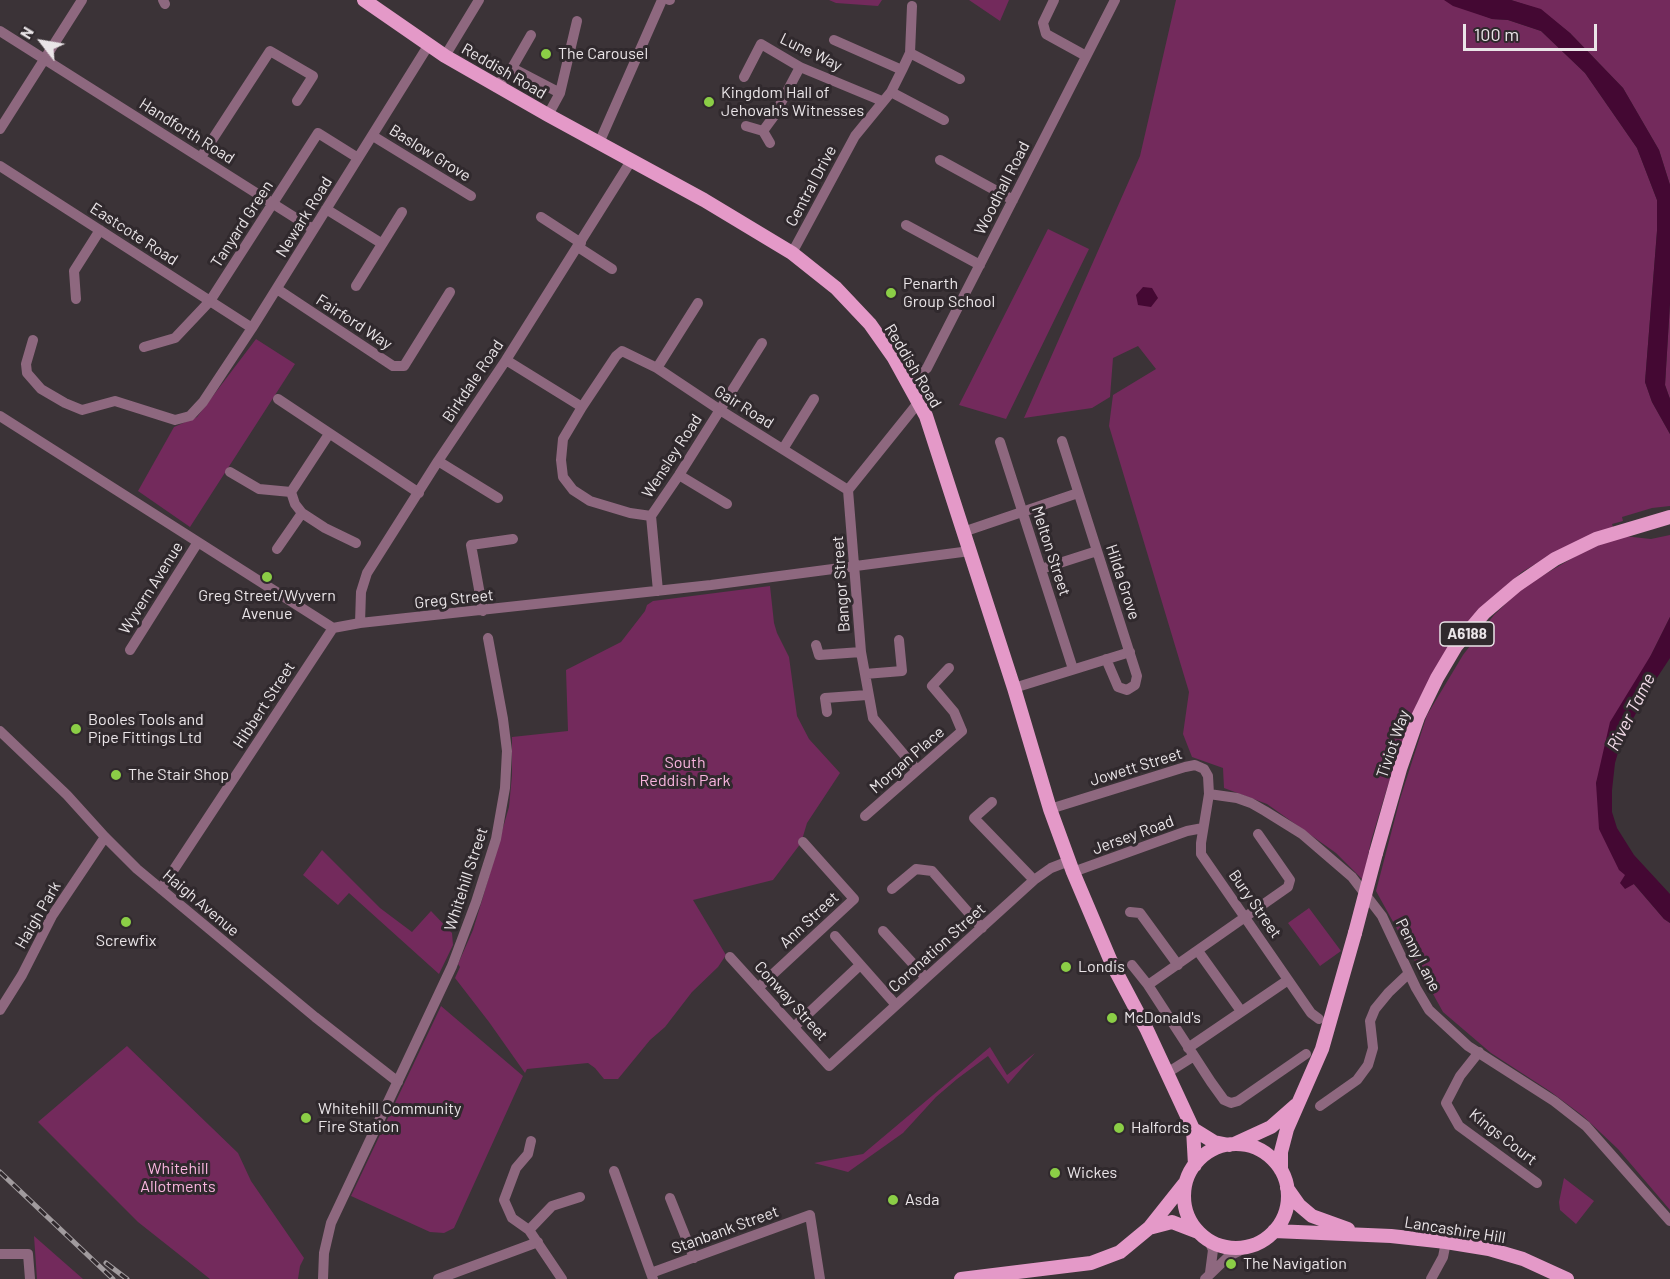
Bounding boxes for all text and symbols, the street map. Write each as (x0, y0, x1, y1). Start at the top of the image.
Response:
north arrow (12, 12, 72, 72)
scale bar (1466, 12, 1600, 50)
text: N (15, 23, 37, 42)
text: 100 m (1474, 23, 1519, 45)
street label: Lune Way (777, 29, 845, 75)
street label: Reddish Road (458, 39, 550, 103)
place label: The Carousel (558, 44, 648, 64)
marker: The Carousel (539, 47, 553, 61)
place label: Kingdom Hall of Jehovah's Witnesses (721, 83, 864, 121)
street label: Handforth Road (136, 94, 238, 168)
marker: Kingdom Hall of Jehovah's Witnesses (702, 95, 716, 109)
street label: Baslow Grove (386, 120, 474, 186)
street label: Woodhall Road (970, 138, 1034, 238)
street label: Central Drive (782, 142, 840, 230)
street label: Newark Road (272, 173, 336, 261)
street label: Tanyard Green (207, 177, 277, 271)
street label: Eastcote Road (87, 199, 181, 269)
place label: Penarth Group School (903, 274, 995, 312)
marker: Penarth Group School (884, 286, 898, 300)
street label: Fairford Way (312, 290, 396, 354)
street label: Reddish Road (880, 320, 946, 412)
street label: Birkdale Road (438, 336, 508, 426)
street label: Gair Road (711, 381, 777, 433)
street label: Wensley Road (638, 410, 706, 502)
street label: Melton Street (1027, 504, 1075, 598)
street label: Bangor Street (828, 535, 854, 633)
street label: Wyvern Avenue (115, 538, 187, 638)
street label: Hilda Grove (1102, 542, 1144, 622)
marker: Greg Street/Wyvern Avenue (260, 570, 274, 584)
street label: Greg Street (413, 585, 495, 613)
place label: Greg Street/Wyvern Avenue (198, 586, 336, 624)
road number: A6188 (1440, 622, 1494, 646)
street label: Hibbert Street (229, 658, 299, 752)
water label: River Tame (1602, 670, 1660, 754)
street label: Tiviot Way (1372, 707, 1414, 781)
place label: Booles Tools and Pipe Fittings Ltd (88, 710, 204, 748)
marker: Booles Tools and Pipe Fittings Ltd (69, 722, 83, 736)
street label: Morgan Place (866, 722, 948, 798)
street label: Jowett Street (1087, 744, 1185, 790)
park label: South Reddish Park (640, 753, 730, 791)
place label: The Stair Shop (128, 765, 229, 785)
marker: The Stair Shop (109, 768, 123, 782)
street label: Jersey Road (1090, 811, 1176, 859)
street label: Whitehill Street (440, 825, 492, 933)
street label: Haigh Avenue (159, 865, 243, 941)
street label: Bury Street (1225, 866, 1285, 942)
street label: Haigh Park (11, 878, 65, 952)
street label: Ann Street (775, 888, 843, 952)
street label: Coronation Street (885, 899, 989, 997)
marker: Screwfix (119, 915, 133, 929)
street label: Penny Lane (1391, 915, 1445, 995)
place label: Screwfix (96, 931, 156, 951)
street label: Conway Street (750, 957, 832, 1045)
place label: Londis (1078, 957, 1125, 977)
marker: Londis (1059, 960, 1073, 974)
place label: McDonald's (1124, 1008, 1201, 1028)
marker: McDonald's (1105, 1011, 1119, 1025)
place label: Whitehill Community Fire Station (318, 1099, 461, 1137)
street label: Kings Court (1465, 1105, 1541, 1169)
marker: Whitehill Community Fire Station (299, 1111, 313, 1125)
place label: Halfords (1131, 1118, 1189, 1138)
marker: Halfords (1112, 1121, 1126, 1135)
park label: Whitehill Allotments (140, 1159, 216, 1197)
place label: Wickes (1067, 1163, 1117, 1183)
marker: Wickes (1048, 1166, 1062, 1180)
place label: Asda (905, 1190, 939, 1210)
marker: Asda (886, 1193, 900, 1207)
street label: Stanbank Street (669, 1202, 781, 1258)
street label: Lancashire Hill (1403, 1213, 1507, 1247)
place label: The Navigation (1243, 1254, 1347, 1274)
marker: The Navigation (1224, 1257, 1238, 1271)

